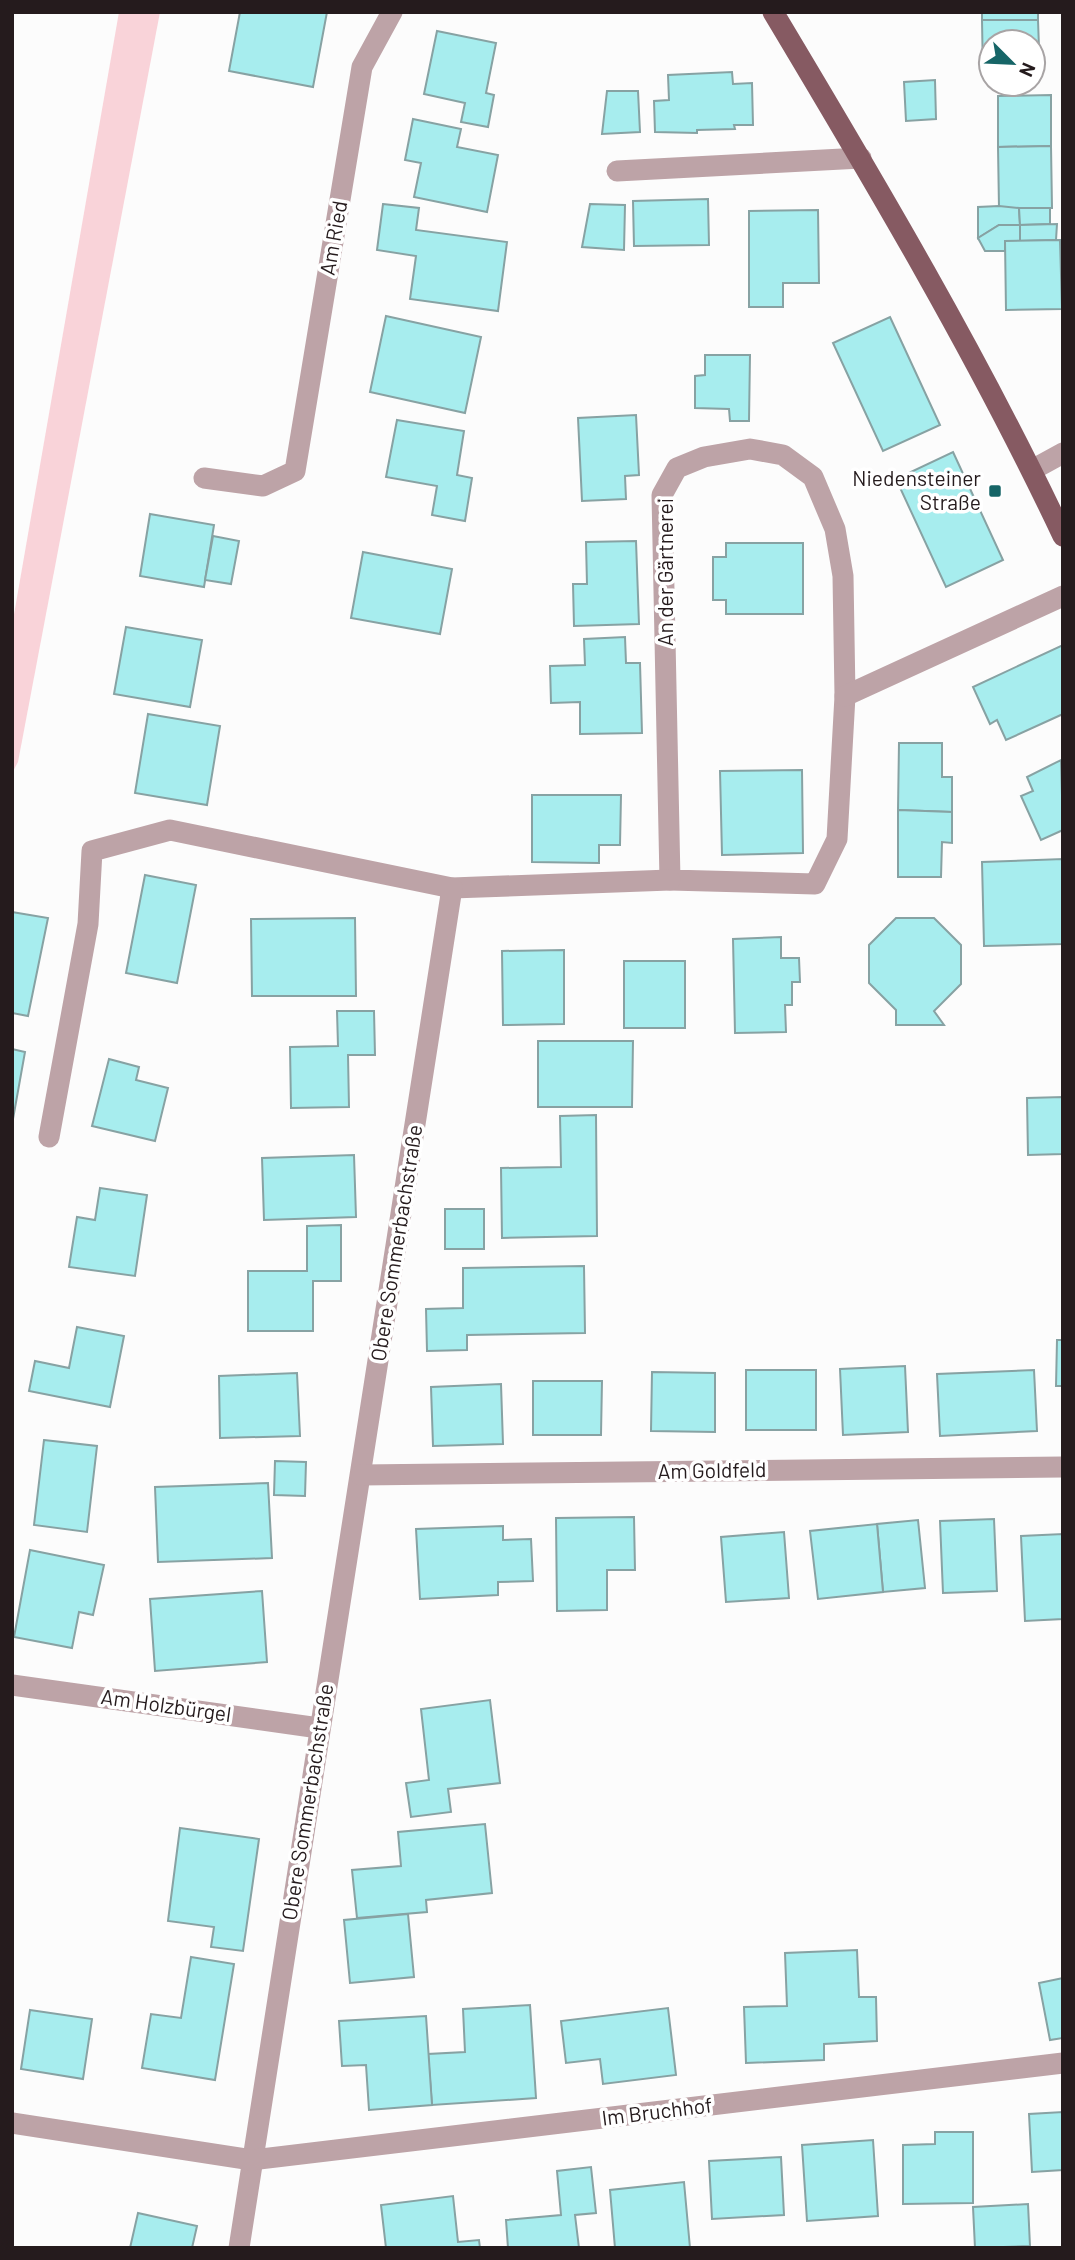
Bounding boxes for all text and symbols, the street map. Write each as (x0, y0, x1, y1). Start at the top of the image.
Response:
north arrow (977, 28, 1047, 98)
text: N (1015, 60, 1041, 81)
street label: Am Ried (314, 199, 351, 277)
place label: Niedensteiner Straße (852, 465, 981, 514)
marker: Niedensteiner Straße (987, 483, 1003, 499)
street label: An der Gärtnerei (652, 498, 677, 646)
street label: Obere Sommerbachstraße (364, 1123, 427, 1363)
street label: Am Goldfeld (657, 1456, 767, 1483)
street label: Obere Sommerbachstraße (275, 1682, 338, 1922)
street label: Am Holzbürgel (100, 1683, 233, 1726)
street label: Im Bruchhof (600, 2091, 714, 2130)

